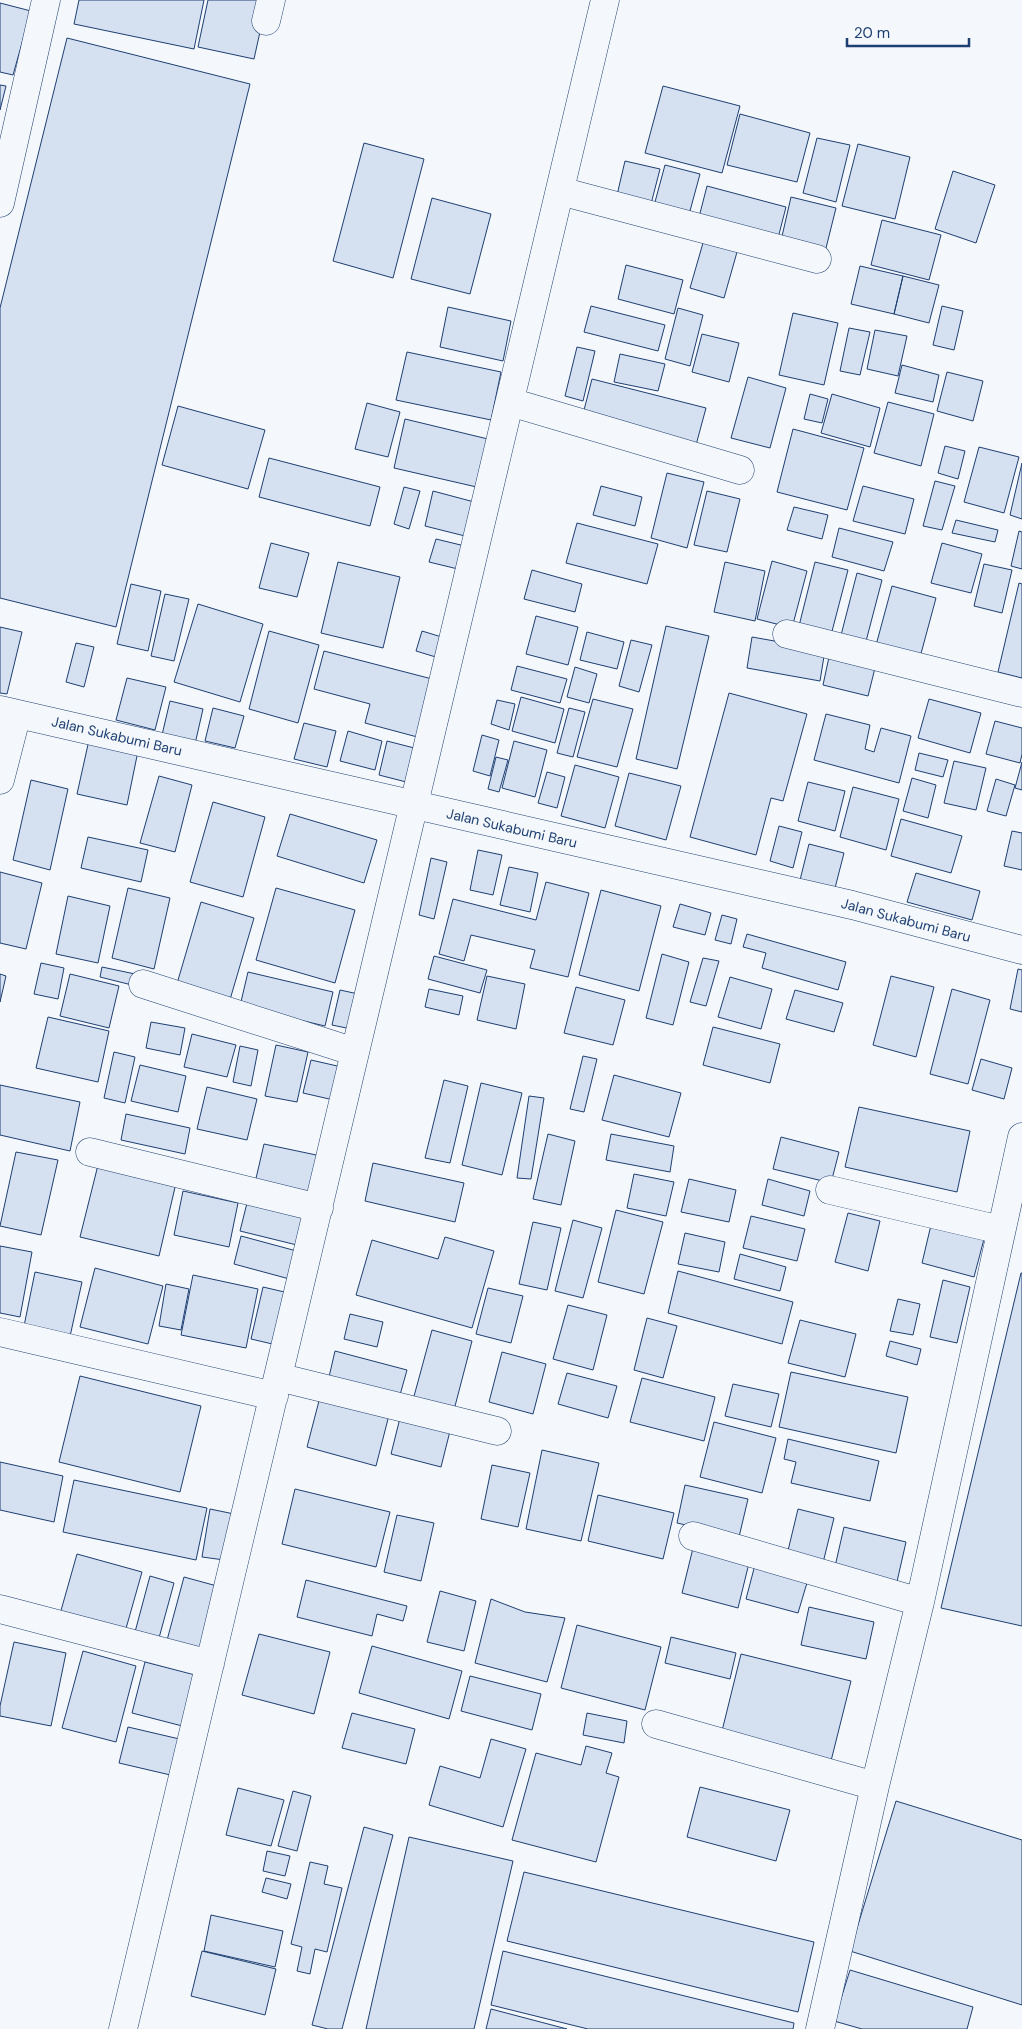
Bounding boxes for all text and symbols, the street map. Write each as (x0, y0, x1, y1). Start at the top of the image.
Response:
scale bar (847, 15, 970, 47)
text: 20 m (854, 23, 890, 43)
street label: Jalan Sukabumi Baru (50, 712, 184, 760)
street label: Jalan Sukabumi Baru (445, 804, 579, 852)
street label: Jalan Sukabumi Baru (839, 894, 973, 946)

